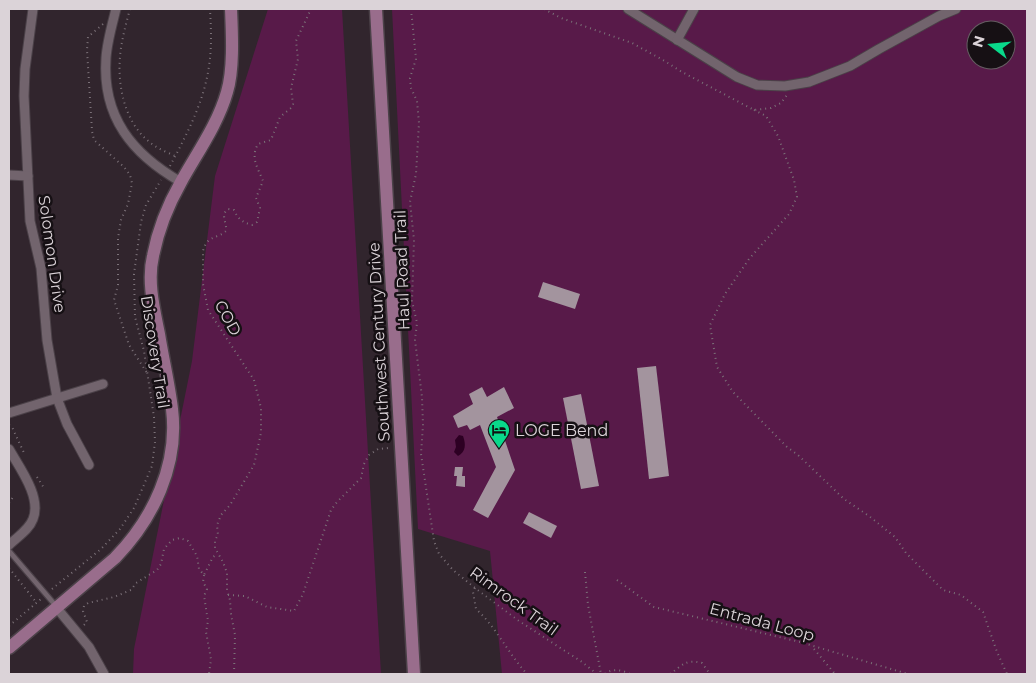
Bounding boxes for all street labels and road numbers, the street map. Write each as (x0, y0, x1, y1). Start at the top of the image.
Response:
street label: Solomon Drive (34, 194, 70, 314)
street label: Haul Road Trail (390, 209, 414, 331)
street label: Southwest Century Drive (364, 242, 394, 442)
street label: Discovery Trail (137, 294, 173, 410)
street label: COD (211, 297, 245, 339)
street label: Rimrock Trail (466, 563, 562, 639)
street label: Entrada Loop (707, 599, 817, 645)

